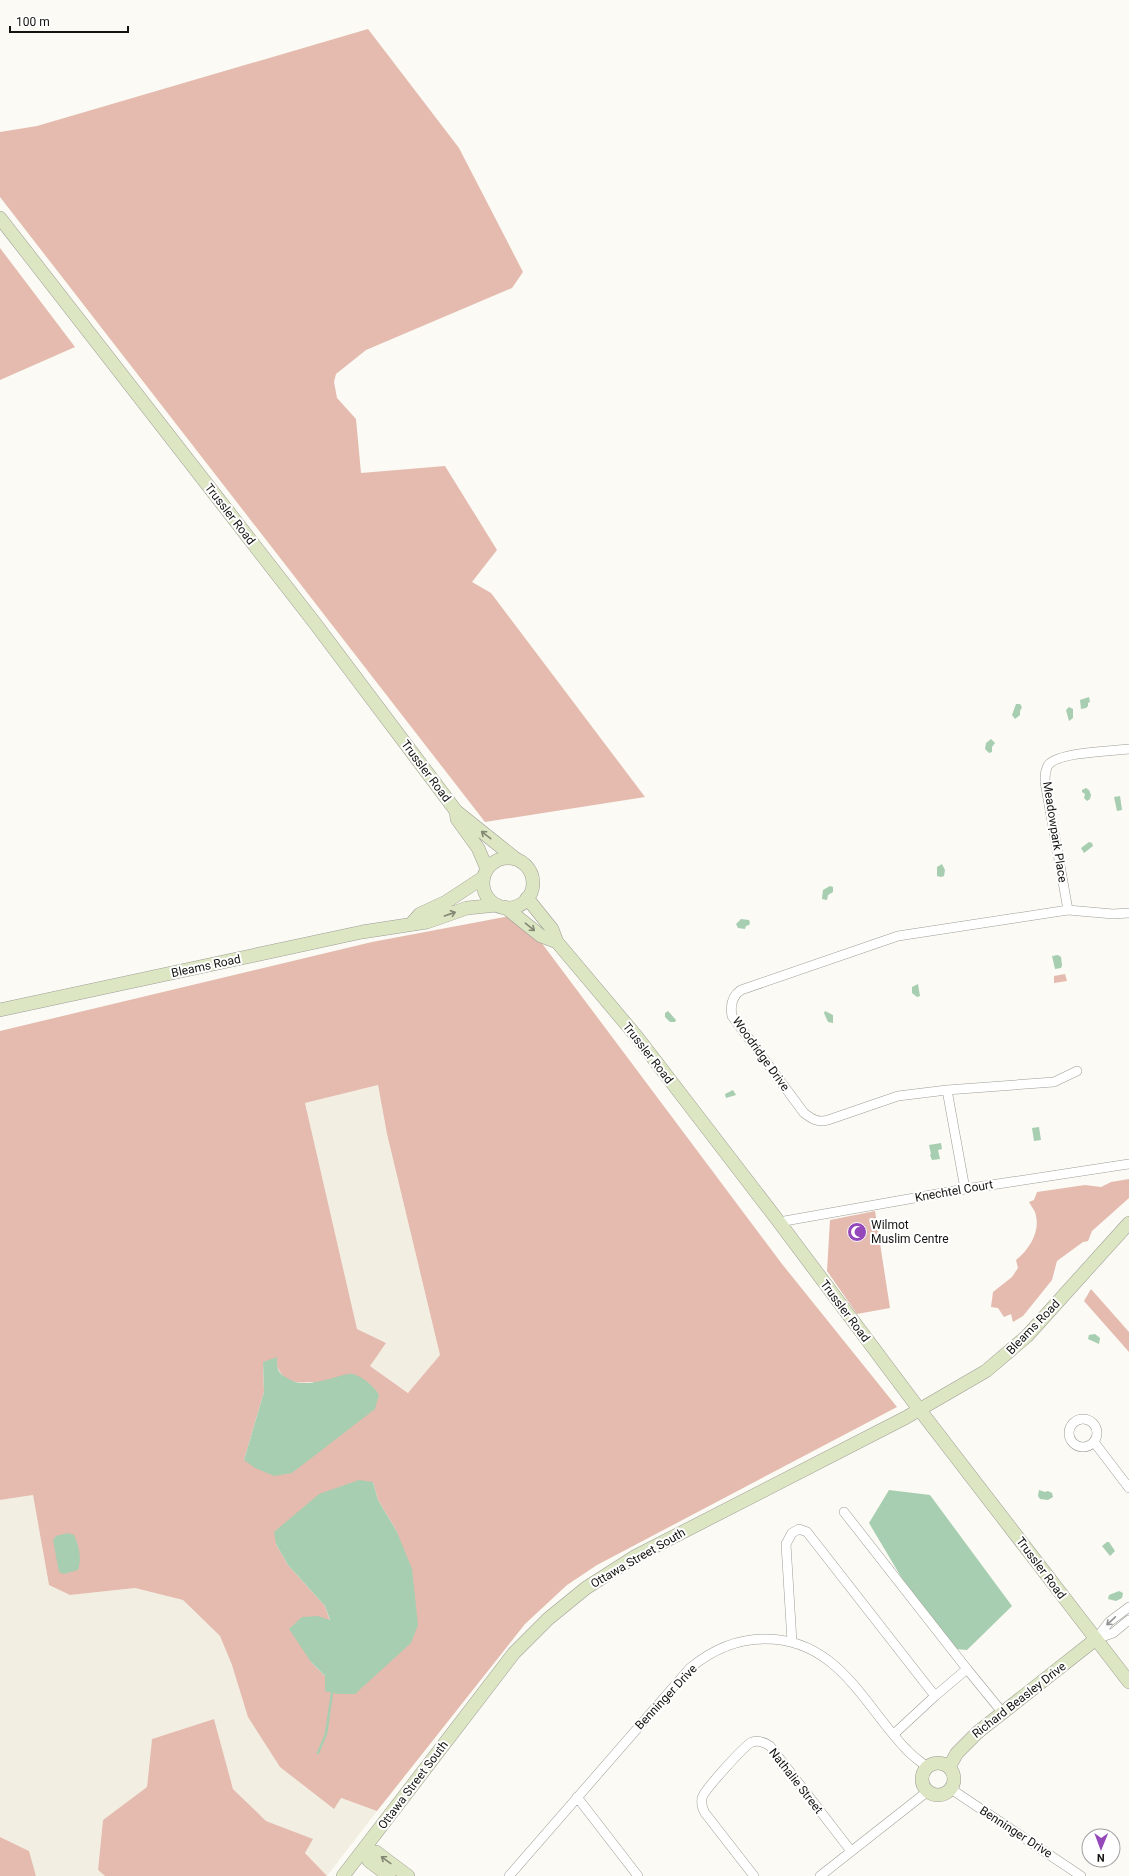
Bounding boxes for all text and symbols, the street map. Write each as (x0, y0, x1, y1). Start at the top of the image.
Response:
scale bar (10, 8, 128, 34)
text: 100 m (16, 15, 50, 29)
street label: Trussler Road (202, 481, 258, 547)
street label: Trussler Road (398, 737, 454, 805)
street label: Meadowpark Place (1040, 781, 1070, 883)
one-way arrow (480, 831, 491, 839)
one-way arrow (443, 910, 455, 918)
one-way arrow (524, 923, 535, 932)
street label: Bleams Road (170, 952, 242, 980)
street label: Woodridge Drive (730, 1014, 792, 1094)
street label: Trussler Road (620, 1020, 676, 1086)
street label: Knechtel Court (914, 1177, 994, 1205)
place label: Wilmot Muslim Centre (871, 1218, 949, 1246)
mosque icon: Wilmot Muslim Centre (846, 1221, 868, 1243)
street label: Trussler Road (817, 1277, 873, 1345)
street label: Bleams Road (1003, 1297, 1063, 1357)
street label: Ottawa Street South (588, 1525, 688, 1591)
street label: Trussler Road (1013, 1534, 1069, 1602)
one-way arrow (1106, 1617, 1116, 1626)
street label: Richard Beasley Drive (969, 1659, 1069, 1741)
street label: Benninger Drive (632, 1662, 700, 1732)
street label: Ottawa Street South (375, 1738, 451, 1832)
street label: Nathalie Street (766, 1746, 826, 1816)
street label: Benninger Drive (977, 1803, 1055, 1861)
north arrow (1081, 1828, 1121, 1868)
text: N (1097, 1851, 1105, 1864)
one-way arrow (381, 1856, 392, 1864)

